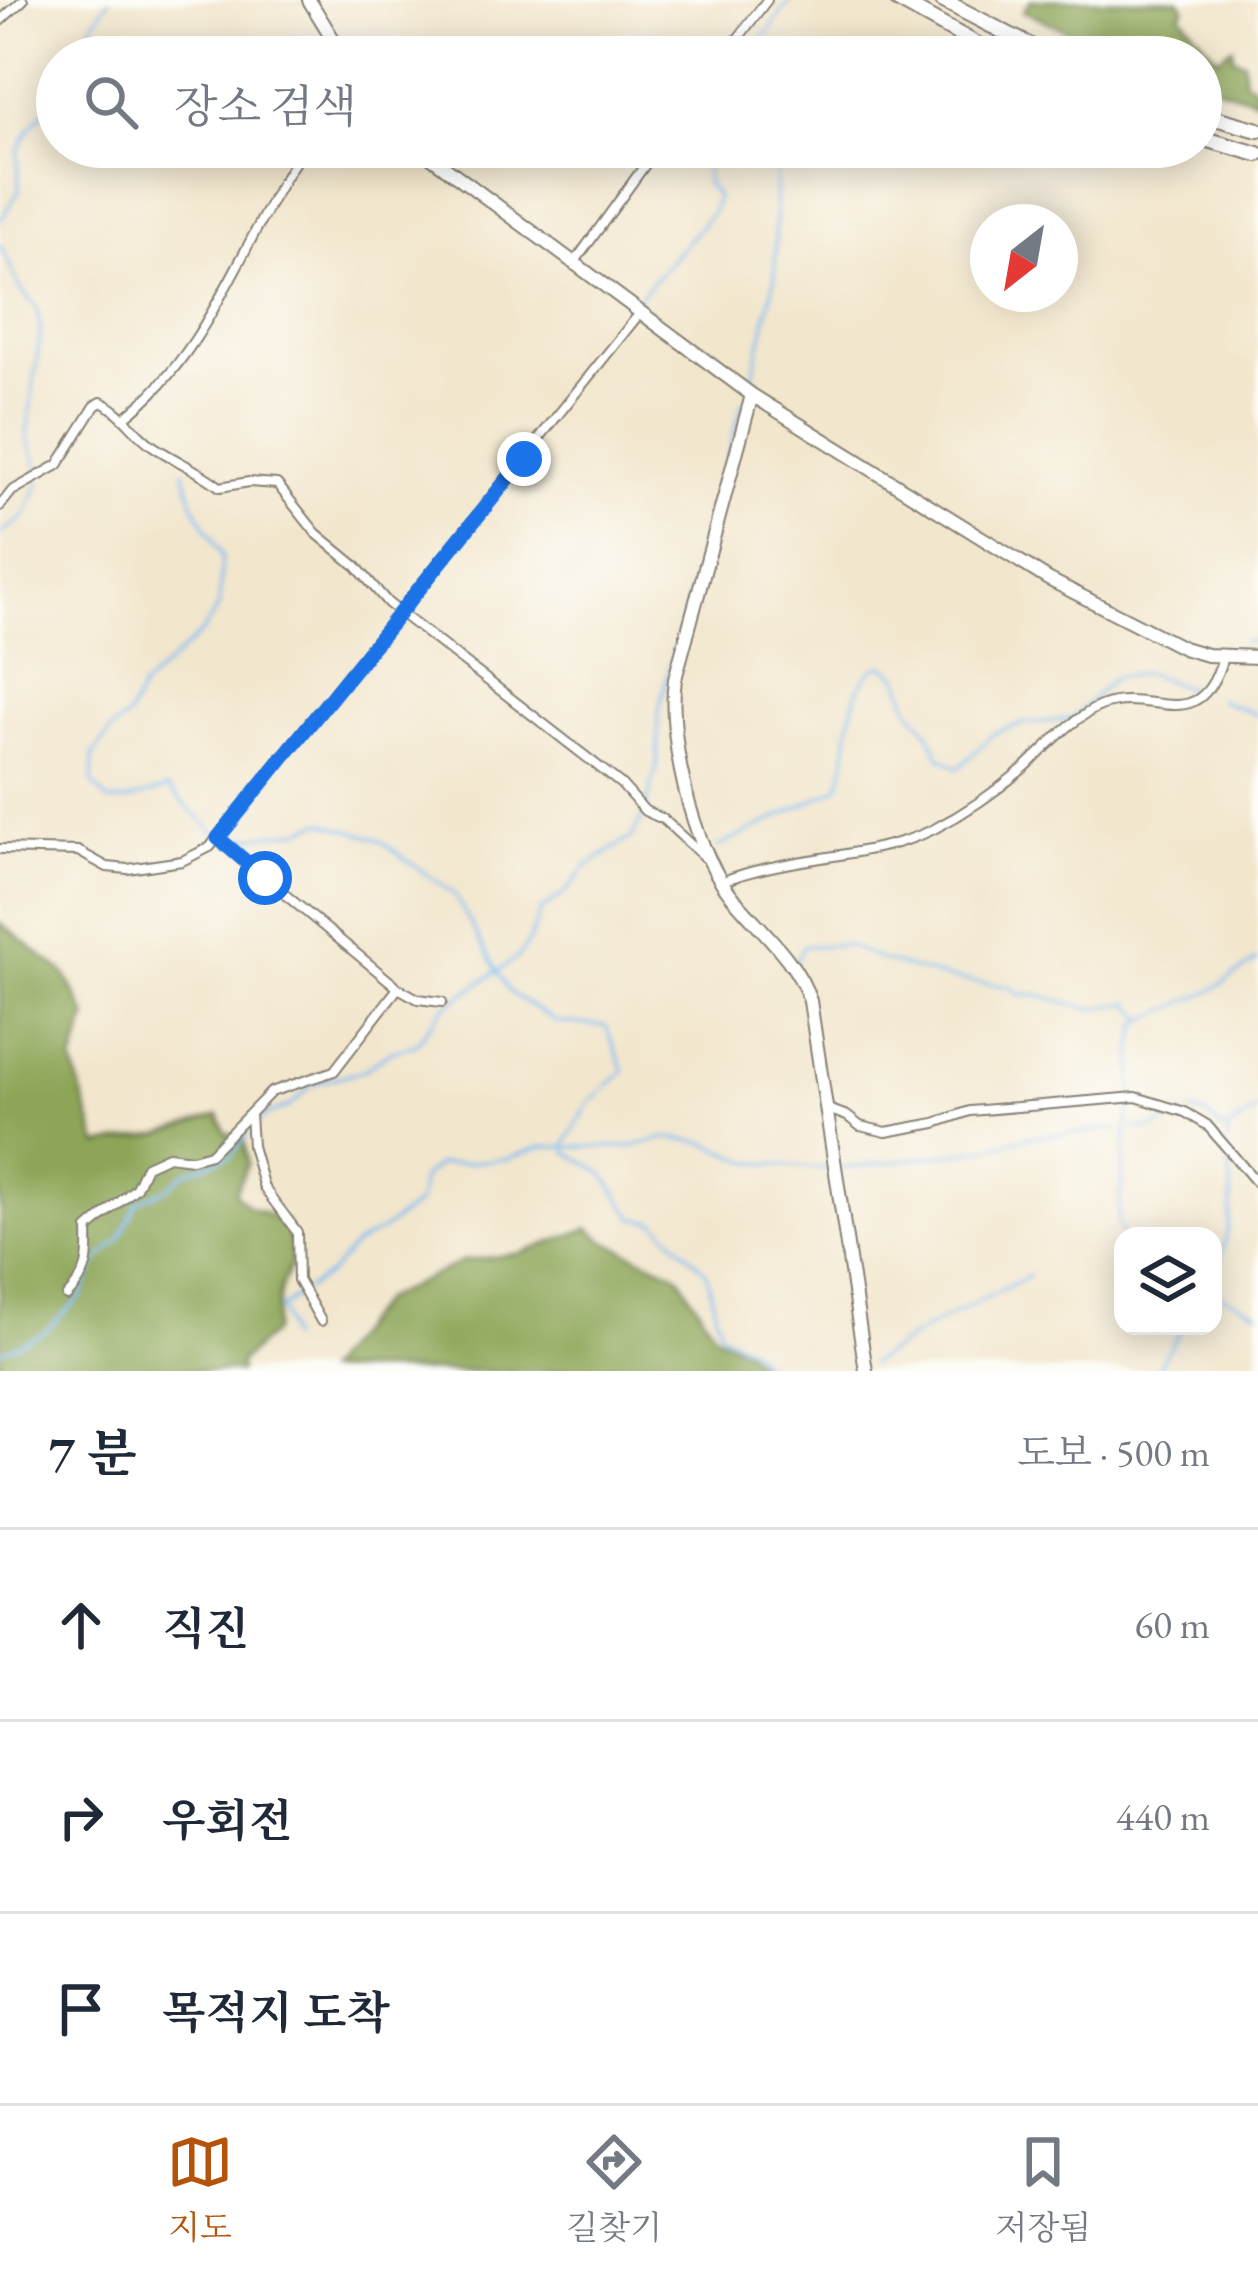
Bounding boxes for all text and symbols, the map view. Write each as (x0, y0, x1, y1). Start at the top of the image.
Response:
search box (36, 36, 1222, 168)
icon: search (78, 69, 144, 135)
text: 장소 검색 (174, 77, 357, 135)
north arrow (970, 204, 1078, 312)
route end (497, 432, 551, 486)
route start (238, 851, 292, 905)
map controls (1114, 1227, 1222, 1335)
button: layers (1114, 1227, 1222, 1335)
text: 7 분 (48, 1420, 136, 1486)
text: 도보 · 500 m (1017, 1427, 1210, 1478)
icon: ahead (48, 1592, 114, 1658)
text: 직진 (162, 1599, 249, 1657)
text: 60 m (1134, 1599, 1210, 1650)
icon: right (48, 1784, 114, 1850)
text: 우회전 (162, 1791, 292, 1849)
text: 440 m (1116, 1791, 1210, 1842)
icon: arrive (48, 1976, 114, 2042)
text: 목적지 도착 (162, 1983, 390, 2041)
tab: 지도 (167, 2129, 233, 2249)
tab: 길찾기 (566, 2129, 662, 2249)
tab: 저장됨 (996, 2129, 1091, 2249)

